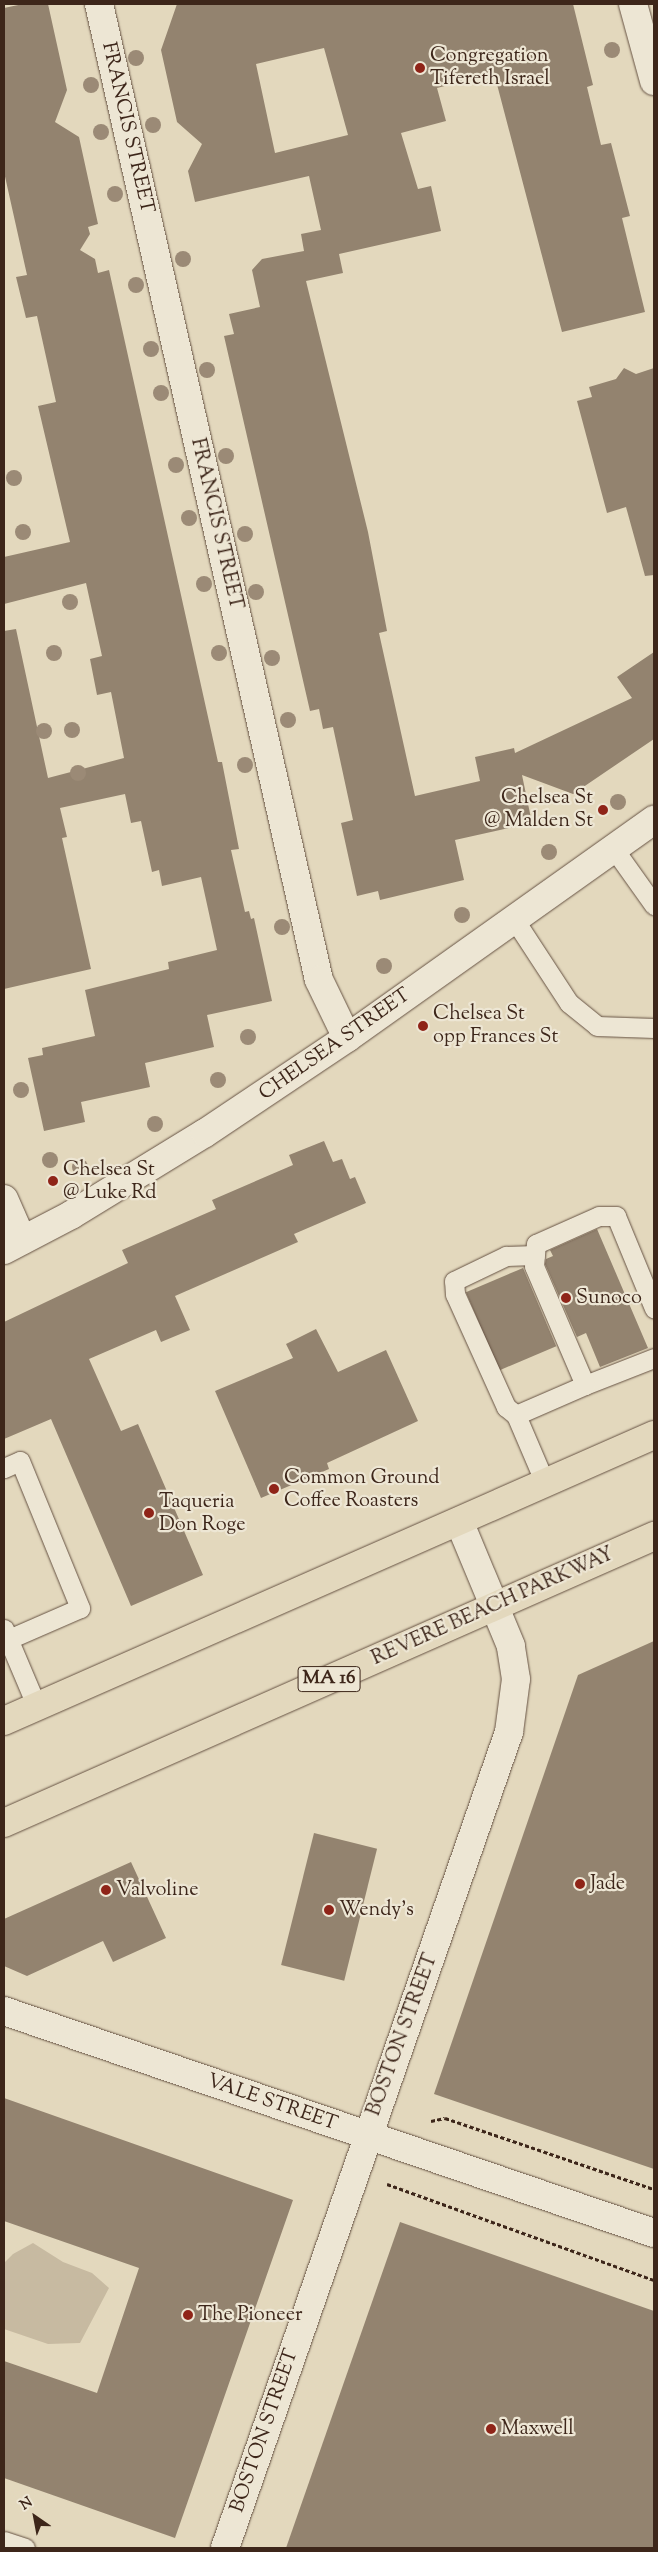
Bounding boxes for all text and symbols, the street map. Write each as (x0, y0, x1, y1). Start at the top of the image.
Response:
street label: FRANCIS STREET (96, 40, 158, 216)
place label: Congregation Tifereth Israel (430, 44, 550, 91)
marker: Congregation Tifereth Israel (414, 62, 426, 74)
street label: FRANCIS STREET (185, 436, 247, 612)
place label: Chelsea St @ Malden St (484, 786, 593, 833)
marker: Chelsea St @ Malden St (597, 804, 609, 816)
street label: CHELSEA STREET (255, 984, 415, 1106)
place label: Chelsea St opp Frances St (433, 1002, 558, 1049)
marker: Chelsea St opp Frances St (417, 1020, 429, 1032)
place label: Chelsea St @ Luke Rd (63, 1158, 156, 1205)
marker: Chelsea St @ Luke Rd (47, 1175, 59, 1187)
place label: Sunoco (576, 1286, 642, 1310)
marker: Sunoco (560, 1292, 572, 1304)
place label: Common Ground Coffee Roasters (284, 1466, 440, 1513)
marker: Common Ground Coffee Roasters (268, 1483, 280, 1495)
place label: Taqueria Don Roge (159, 1490, 246, 1537)
marker: Taqueria Don Roge (143, 1507, 155, 1519)
street label: REVERE BEACH PARKWAY (368, 1543, 618, 1671)
road number: MA 16 (296, 1662, 362, 1696)
place label: Jade (590, 1872, 625, 1896)
place label: Valvoline (116, 1878, 198, 1902)
marker: Jade (574, 1878, 586, 1890)
marker: Valvoline (100, 1884, 112, 1896)
place label: Wendy's (339, 1898, 414, 1922)
marker: Wendy's (323, 1904, 335, 1916)
street label: BOSTON STREET (362, 1950, 444, 2120)
street label: VALE STREET (204, 2069, 340, 2137)
place label: The Pioneer (198, 2303, 302, 2327)
marker: The Pioneer (182, 2309, 194, 2321)
street label: BOSTON STREET (226, 2346, 304, 2516)
place label: Maxwell (501, 2417, 574, 2441)
marker: Maxwell (485, 2423, 497, 2435)
north arrow (10, 2492, 60, 2542)
text: N (17, 2493, 37, 2516)

